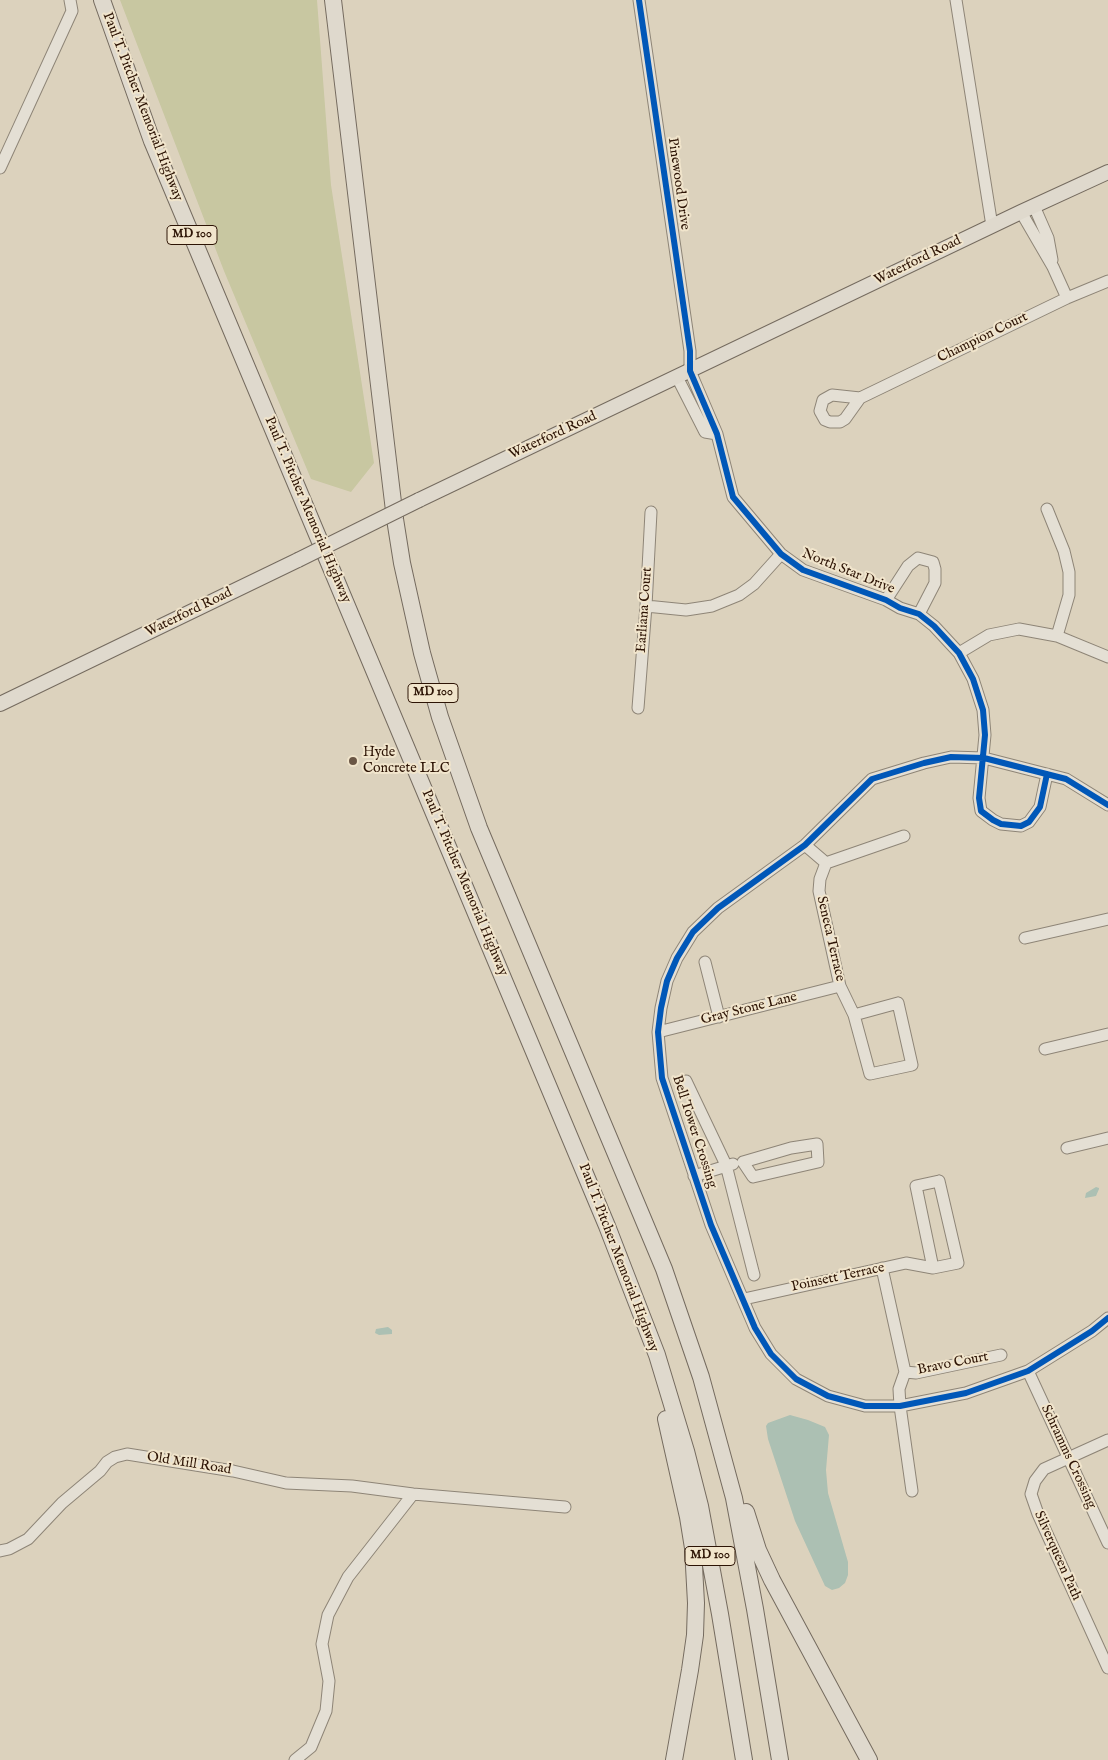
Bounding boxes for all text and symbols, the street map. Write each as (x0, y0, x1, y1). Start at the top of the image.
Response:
street label: Paul T. Pitcher Memorial Highway (98, 10, 186, 204)
street label: Pinewood Drive (663, 137, 693, 231)
road number: MD 100 (167, 226, 217, 244)
street label: Waterford Road (872, 233, 964, 289)
street label: Champion Court (935, 309, 1031, 367)
street label: Waterford Road (507, 408, 599, 464)
street label: Paul T. Pitcher Memorial Highway (260, 414, 354, 606)
street label: North Star Drive (799, 546, 897, 598)
street label: Earliana Court (634, 567, 656, 653)
street label: Waterford Road (143, 585, 235, 641)
road number: MD 100 (408, 684, 458, 702)
place label: Hyde Concrete LLC (363, 745, 450, 778)
marker: Hyde Concrete LLC (347, 755, 359, 767)
street label: Paul T. Pitcher Memorial Highway (417, 787, 511, 979)
street label: Seneca Terrace (812, 895, 848, 983)
street label: Gray Stone Lane (699, 989, 799, 1029)
street label: Bell Tower Crossing (668, 1073, 720, 1191)
street label: Paul T. Pitcher Memorial Highway (574, 1161, 662, 1355)
street label: Poinsett Terrace (790, 1260, 886, 1296)
street label: Bravo Court (916, 1349, 990, 1379)
street label: Schramms Crossing (1037, 1402, 1099, 1512)
street label: Old Mill Road (146, 1449, 232, 1479)
street label: Silverqueen Path (1030, 1509, 1084, 1603)
road number: MD 100 (685, 1546, 735, 1565)

